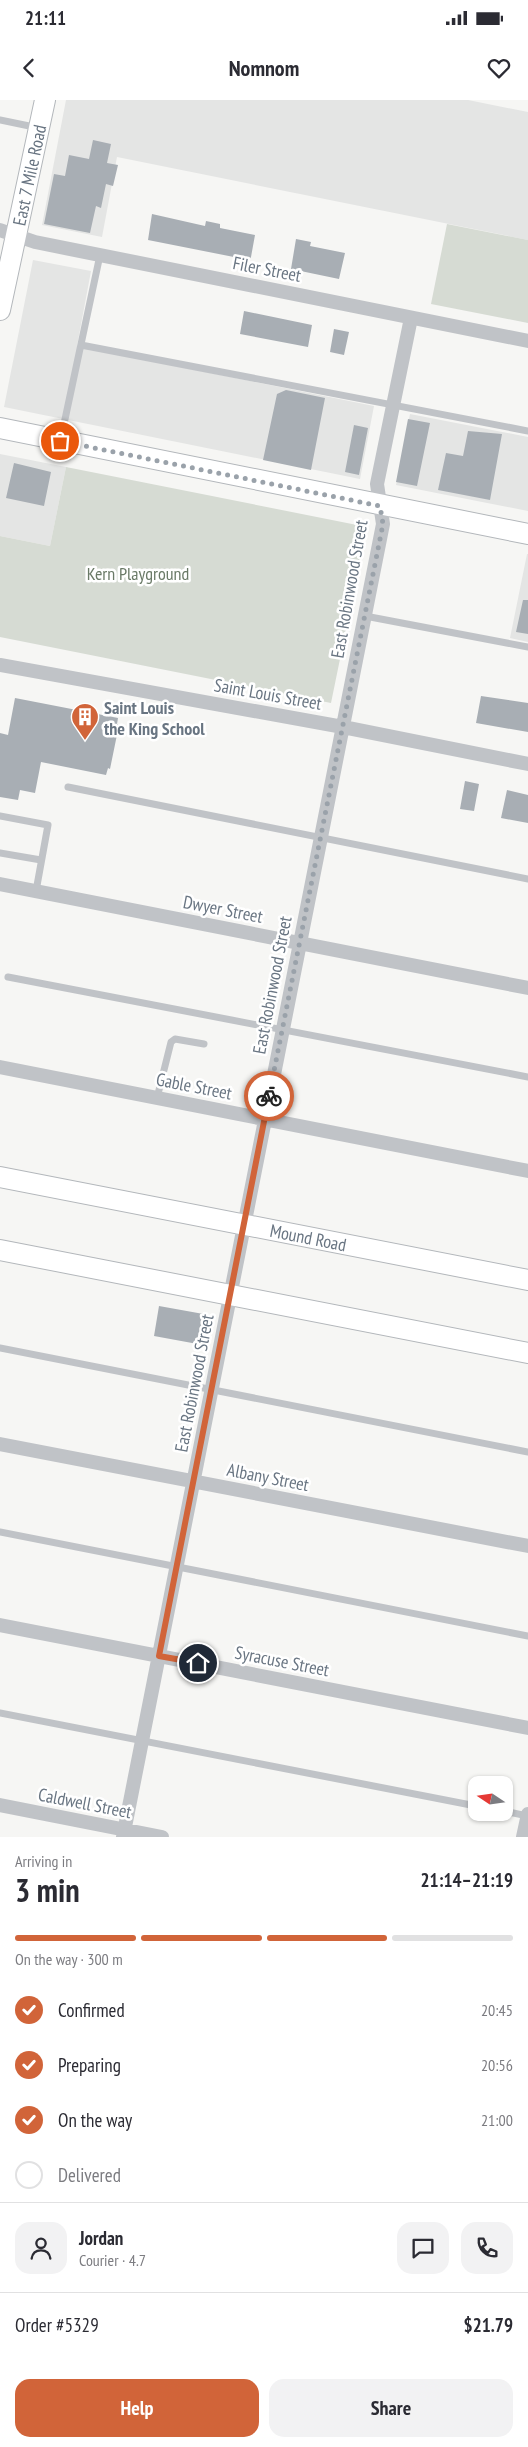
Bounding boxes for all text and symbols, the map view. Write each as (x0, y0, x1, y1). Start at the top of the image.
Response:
text: 21:11 (25, 6, 66, 30)
icon: back (15, 54, 43, 82)
text: Nomnom (229, 54, 299, 82)
icon: heart (485, 54, 513, 82)
street label: East 7 Mile Road (7, 123, 51, 228)
street label: Filer Street (231, 251, 303, 287)
pin (39, 420, 81, 462)
icon: bag (46, 427, 74, 455)
street label: East Robinwood Street (326, 518, 372, 660)
park label: Kern Playground (87, 562, 189, 585)
street label: Saint Louis Street (212, 673, 324, 715)
place label: Saint Louis the King School (104, 696, 205, 740)
building icon: Saint Louis the King School (70, 702, 100, 741)
street label: Dwyer Street (181, 890, 265, 928)
street label: East Robinwood Street (247, 914, 297, 1056)
street label: Gable Street (154, 1067, 234, 1105)
courier (244, 1071, 294, 1121)
icon: bike (255, 1082, 283, 1110)
street label: Mound Road (268, 1218, 348, 1256)
street label: East Robinwood Street (169, 1312, 219, 1454)
street label: Albany Street (225, 1458, 311, 1496)
street label: Syracuse Street (233, 1641, 331, 1681)
pin (177, 1642, 219, 1684)
icon: home (184, 1649, 212, 1677)
north arrow (468, 1776, 512, 1821)
map controls (468, 1776, 513, 1821)
street label: Caldwell Street (36, 1783, 134, 1823)
text: Arriving in (15, 1851, 72, 1871)
text: 21:14–21:19 (420, 1868, 513, 1892)
text: 3 min (15, 1869, 80, 1911)
text: On the way · 300 m (15, 1949, 123, 1969)
icon: check (15, 1996, 43, 2024)
text: Confirmed (58, 1998, 125, 2022)
text: 20:45 (481, 2000, 513, 2020)
icon: check (15, 2051, 43, 2079)
text: Preparing (58, 2053, 121, 2077)
text: 20:56 (481, 2055, 513, 2075)
icon: check (15, 2106, 43, 2134)
text: On the way (58, 2108, 132, 2132)
text: 21:00 (481, 2110, 513, 2130)
text: Delivered (58, 2163, 121, 2187)
button: person (15, 2222, 67, 2274)
button: chat (397, 2222, 449, 2274)
button: phone (461, 2222, 513, 2274)
text: Jordan (79, 2226, 123, 2250)
text: Courier · 4.7 (79, 2250, 146, 2270)
text: Order #5329 (15, 2313, 99, 2337)
text: $21.79 (464, 2313, 513, 2337)
button: Help (15, 2379, 259, 2437)
button: Share (269, 2379, 513, 2437)

